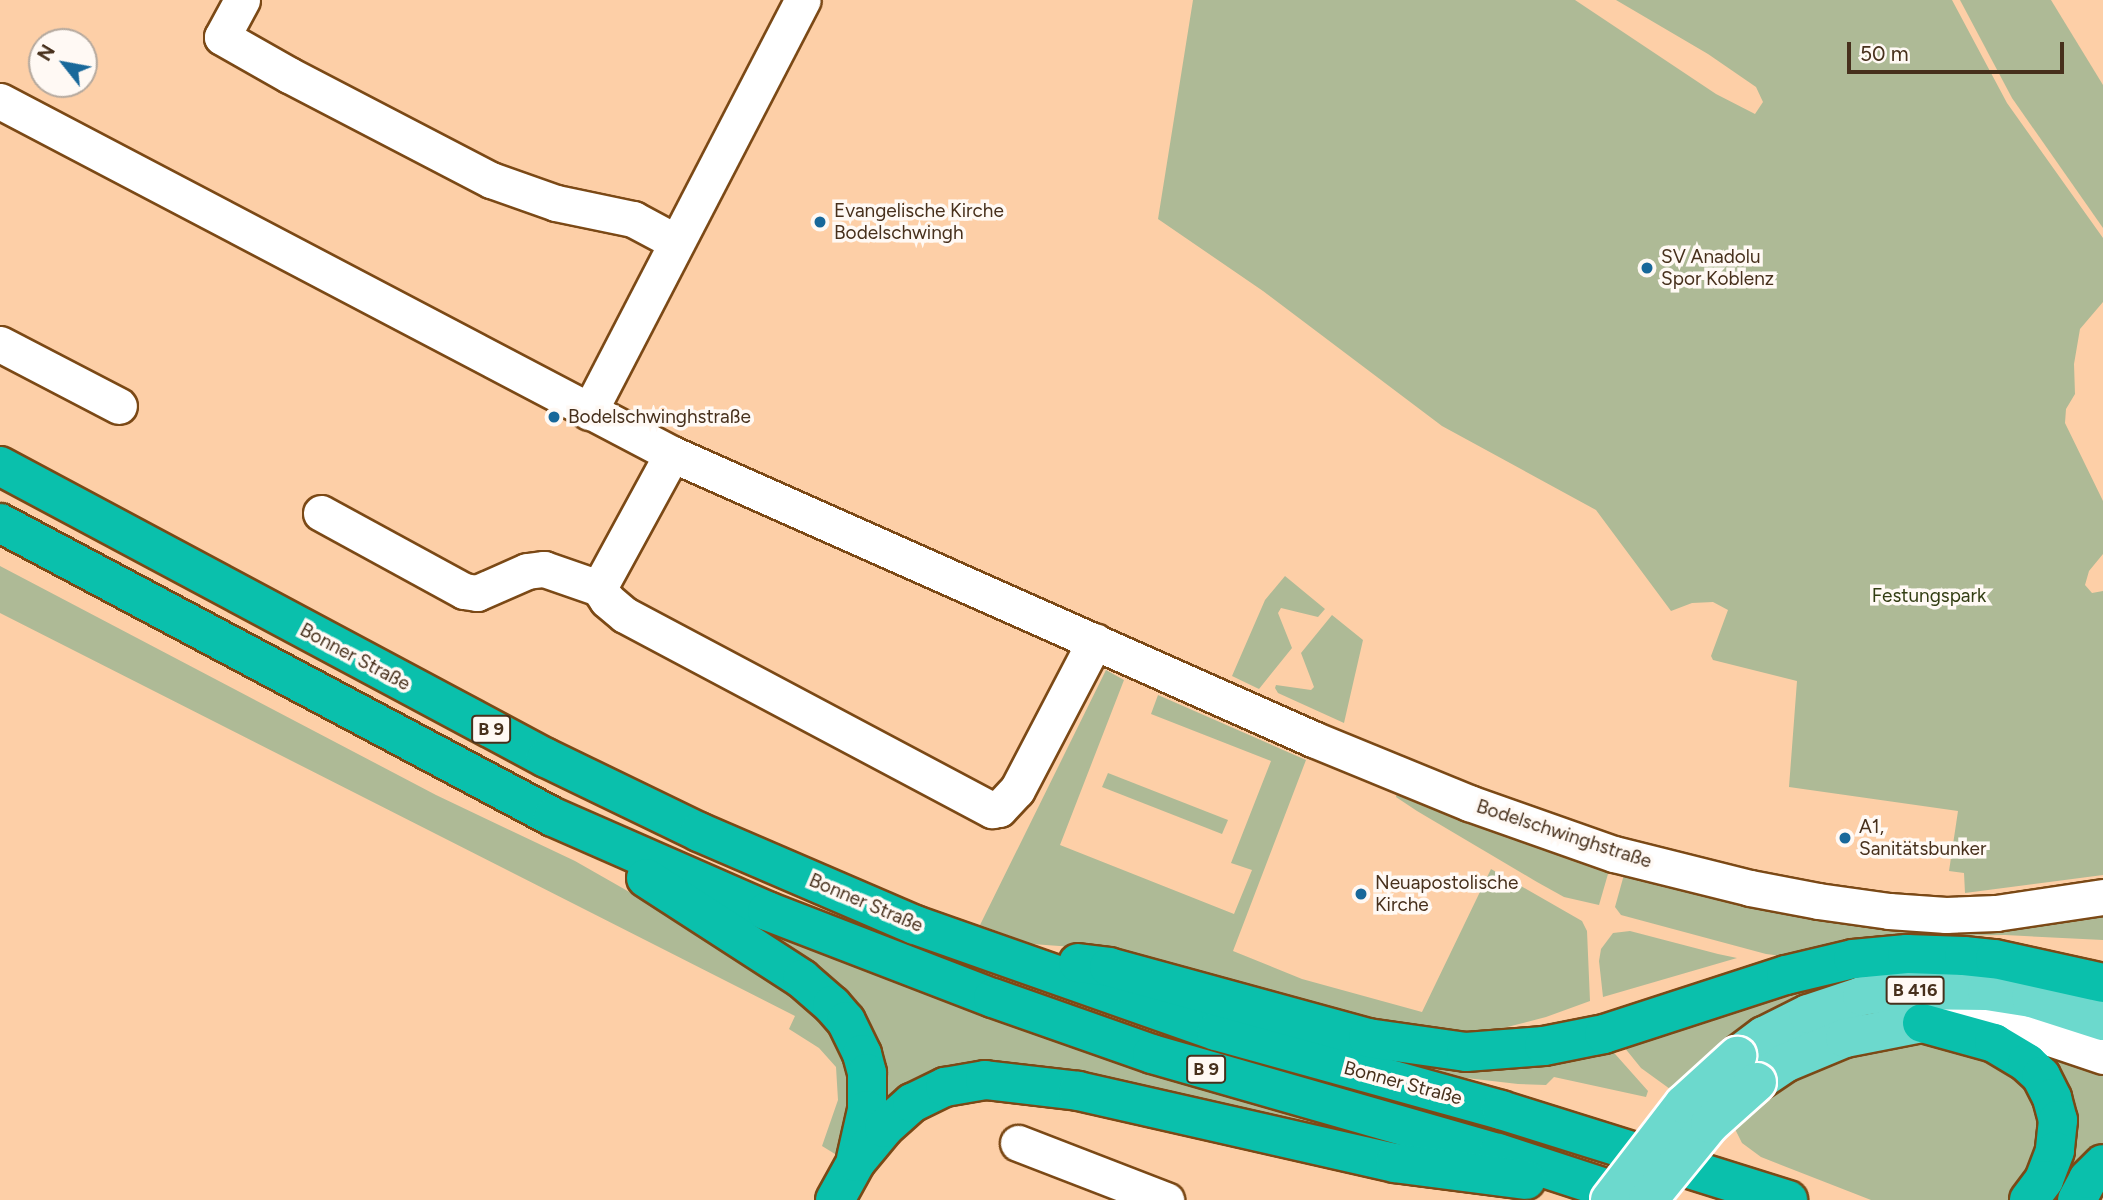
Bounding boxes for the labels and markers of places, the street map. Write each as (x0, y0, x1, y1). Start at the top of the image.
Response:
place label: Evangelische Kirche Bodelschwingh (834, 200, 1004, 244)
marker: Evangelische Kirche Bodelschwingh (812, 214, 828, 230)
place label: SV Anadolu Spor Koblenz (1661, 246, 1774, 290)
marker: SV Anadolu Spor Koblenz (1639, 260, 1655, 276)
place label: Bodelschwinghstraße (568, 406, 751, 428)
marker: Bodelschwinghstraße (546, 409, 562, 425)
place label: A1, Sanitätsbunker (1859, 816, 1986, 860)
marker: A1, Sanitätsbunker (1837, 830, 1853, 846)
place label: Neuapostolische Kirche (1375, 872, 1518, 916)
marker: Neuapostolische Kirche (1353, 886, 1369, 902)

